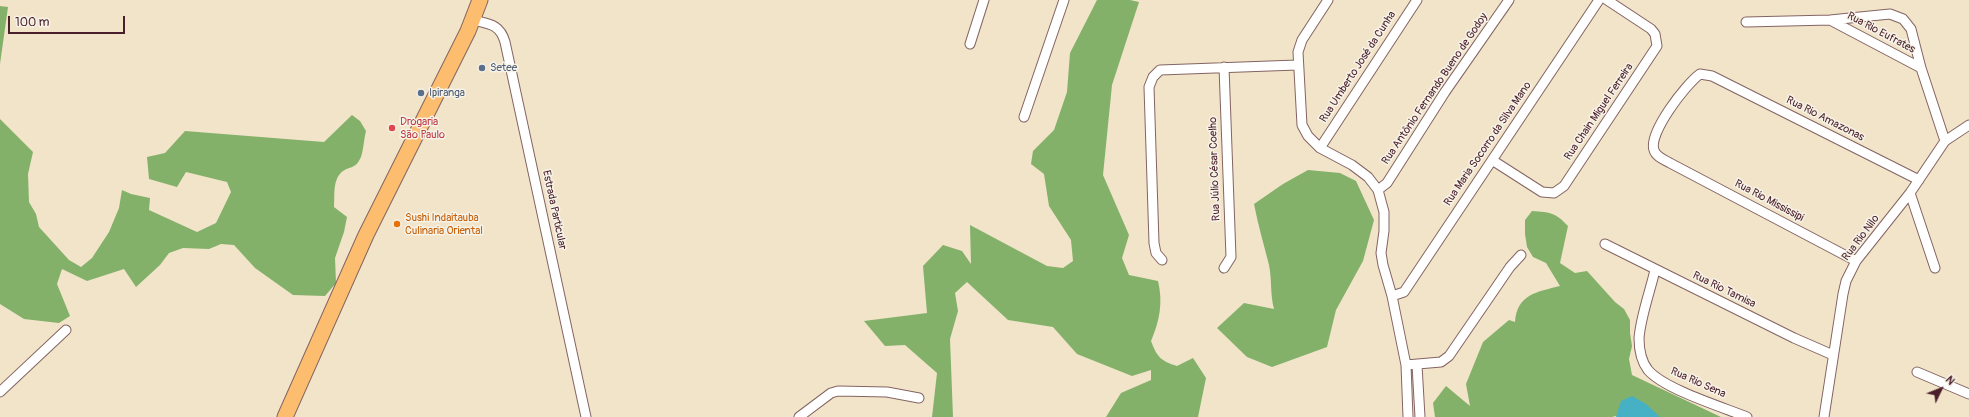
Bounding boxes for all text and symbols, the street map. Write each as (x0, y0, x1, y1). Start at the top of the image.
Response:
scale bar (10, 8, 127, 34)
street label: Rua Umberto José da Cunha (1317, 9, 1399, 125)
street label: Rua Rio Eufrates (1845, 10, 1917, 56)
street label: Rua Antônio Fernando Bueno de Godoy (1379, 11, 1491, 167)
text: 100 m (15, 15, 49, 30)
place label: Setee (490, 61, 517, 75)
street label: Rua Chain Miguel Ferreira (1562, 61, 1636, 163)
marker: Setee (477, 63, 487, 73)
street label: Rua Maria Socorro da Silva Mano (1441, 79, 1535, 209)
place label: Ipiranga (429, 86, 465, 100)
marker: Ipiranga (416, 88, 426, 98)
street label: Rua Rio Amazonas (1784, 94, 1866, 144)
place label: Drogaria São Paulo (400, 115, 445, 141)
street label: Rua Júlio César Coelho (1207, 117, 1223, 221)
marker: Drogaria São Paulo (387, 123, 397, 133)
street label: Estrada Particular (539, 169, 569, 251)
street label: Rua Rio Mississipi (1732, 177, 1806, 225)
place label: Sushi Indaitauba Culinaria Oriental (405, 211, 483, 237)
street label: Rua Rio Nilo (1839, 212, 1883, 264)
marker: Sushi Indaitauba Culinaria Oriental (392, 219, 402, 229)
street label: Rua Rio Tamisa (1690, 269, 1758, 311)
street label: Rua Rio Sena (1668, 365, 1728, 401)
north arrow (1921, 369, 1961, 409)
text: N (1943, 373, 1957, 388)

